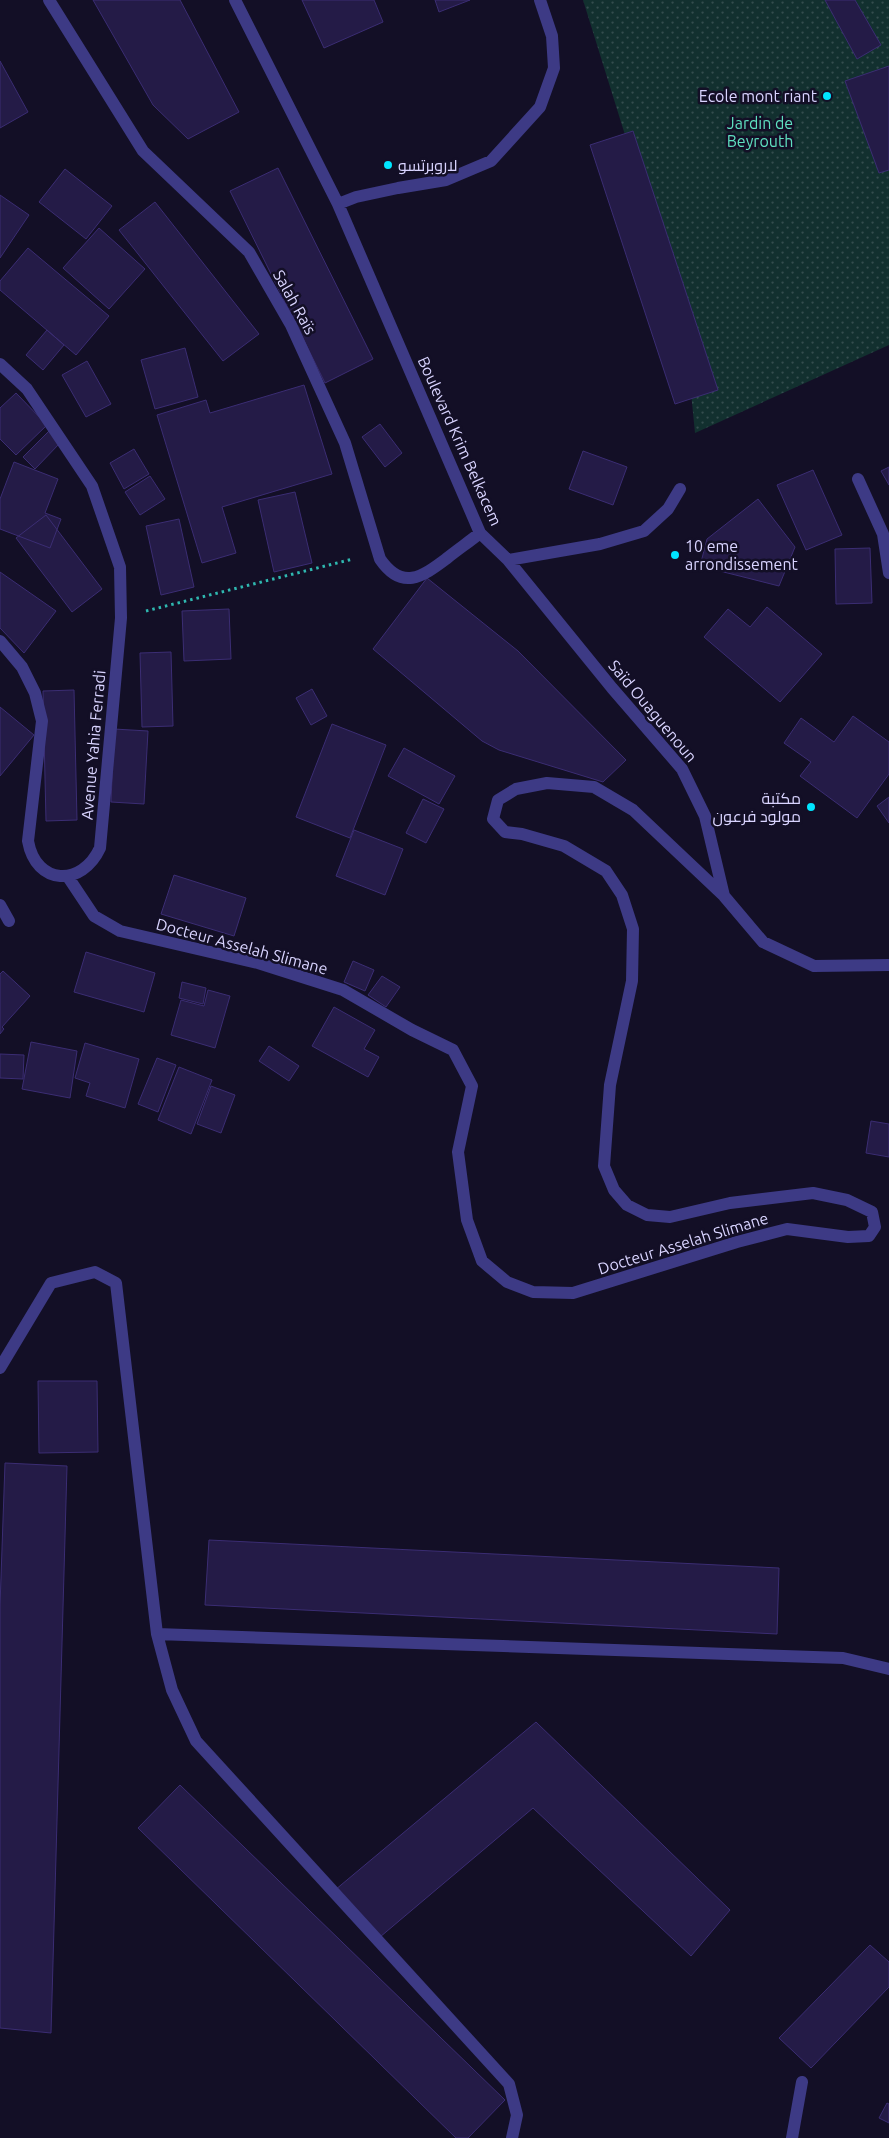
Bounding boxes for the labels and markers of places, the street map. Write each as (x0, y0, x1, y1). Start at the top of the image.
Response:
place label: Ecole mont riant (699, 87, 818, 105)
marker: Ecole mont riant (821, 90, 833, 102)
place label: لاروبرتسو (398, 156, 458, 175)
marker: لاروبرتسو (382, 159, 394, 171)
place label: 10 eme arrondissement (685, 537, 799, 573)
marker: 10 eme arrondissement (669, 549, 681, 561)
place label: مكتبة مولود فرعون (713, 789, 801, 827)
marker: مكتبة مولود فرعون (805, 801, 817, 813)

